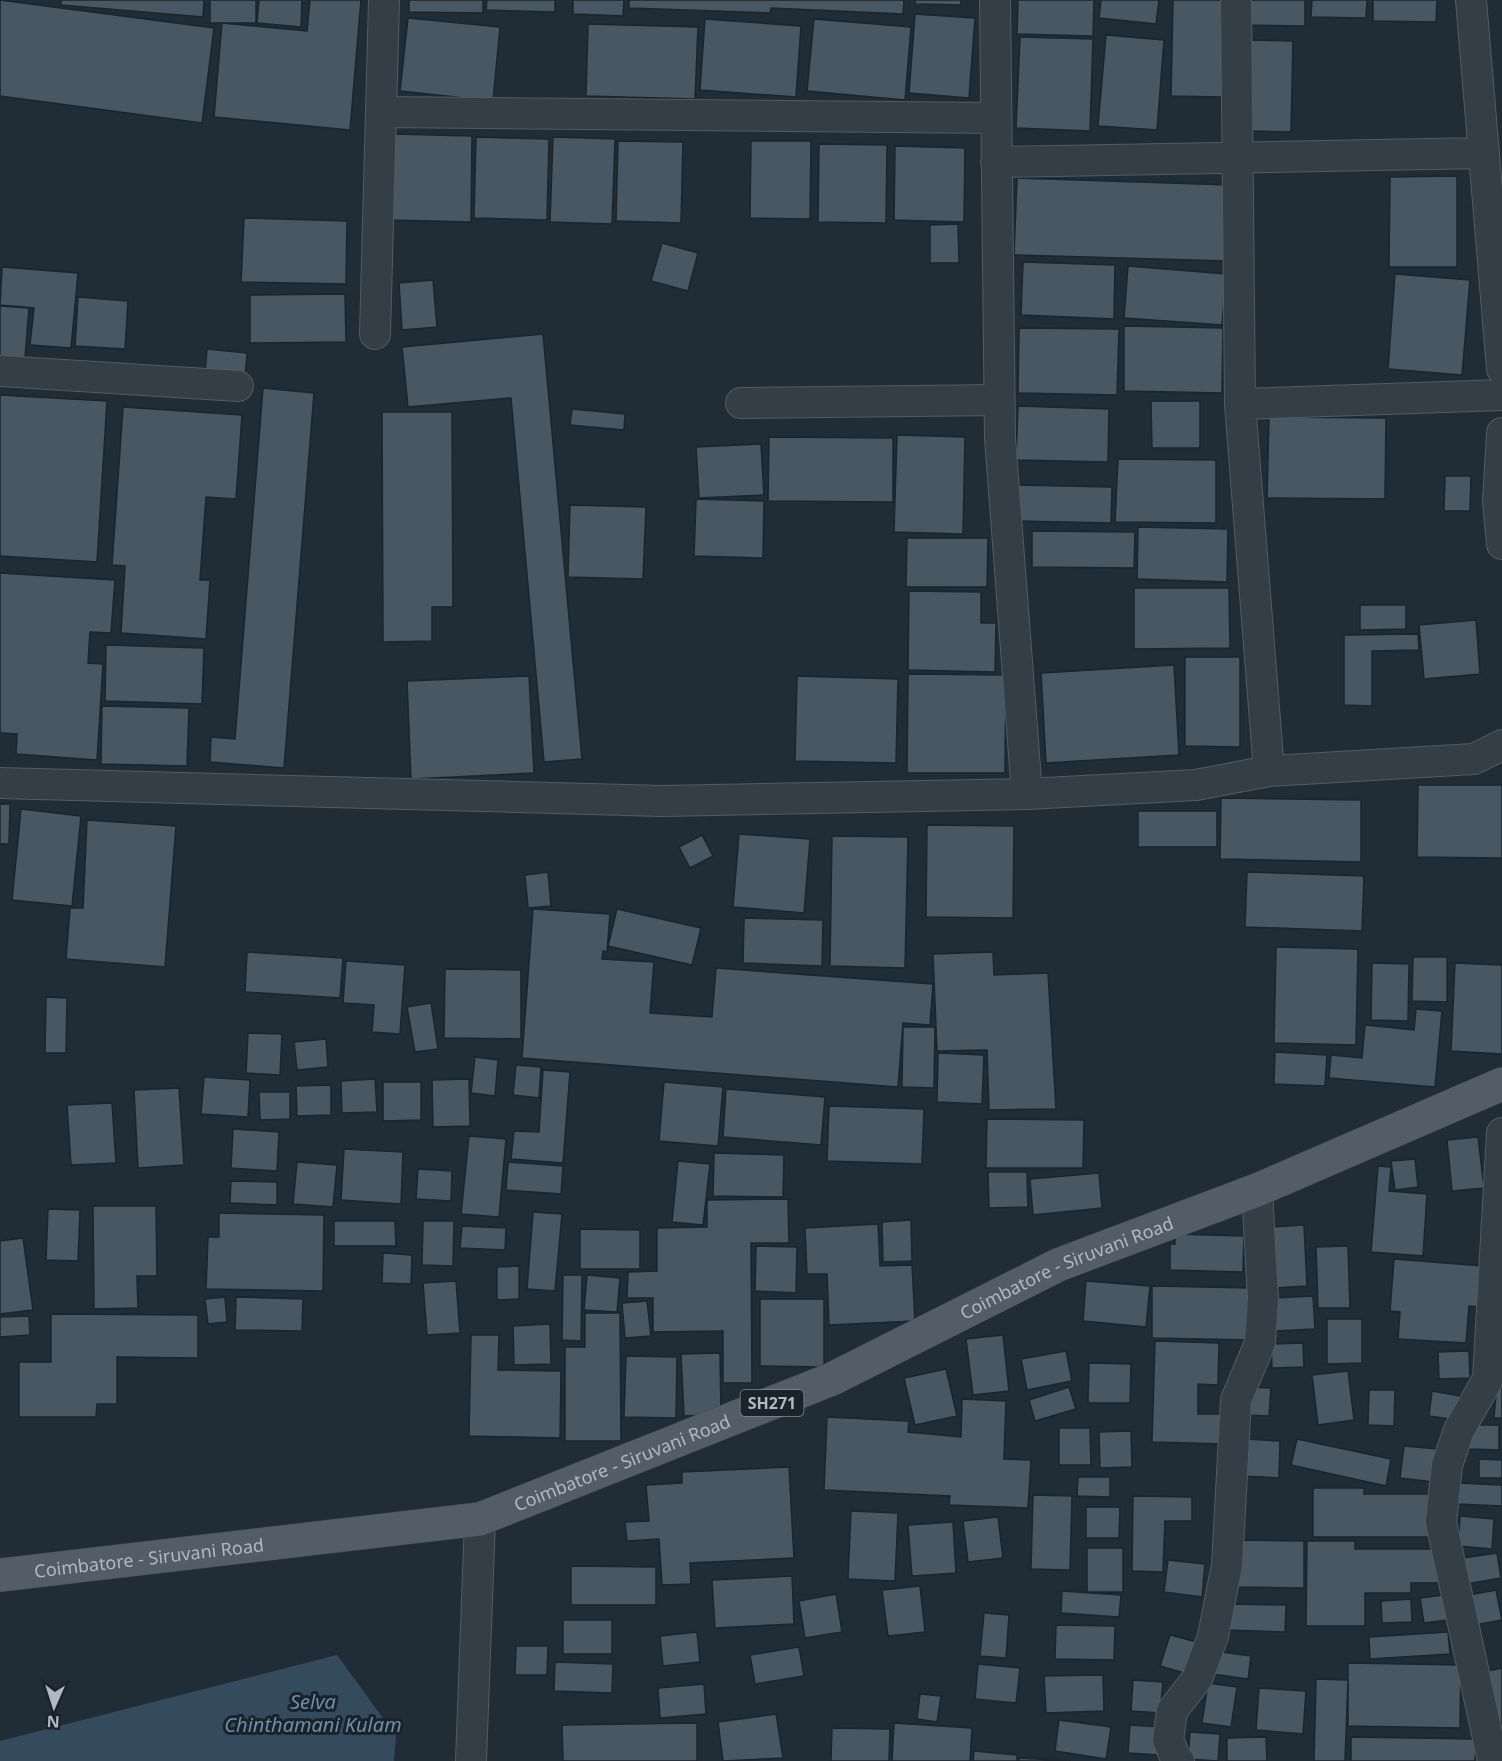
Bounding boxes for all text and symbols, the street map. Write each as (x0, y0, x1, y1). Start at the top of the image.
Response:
street label: Coimbatore - Siruvani Road (956, 1211, 1177, 1325)
road number: SH271 (740, 1390, 804, 1416)
street label: Coimbatore - Siruvani Road (510, 1409, 734, 1516)
street label: Coimbatore - Siruvani Road (33, 1532, 265, 1583)
north arrow (24, 1677, 84, 1737)
water label: Selva Chinthamani Kulam (224, 1688, 402, 1738)
text: N (46, 1711, 60, 1733)

